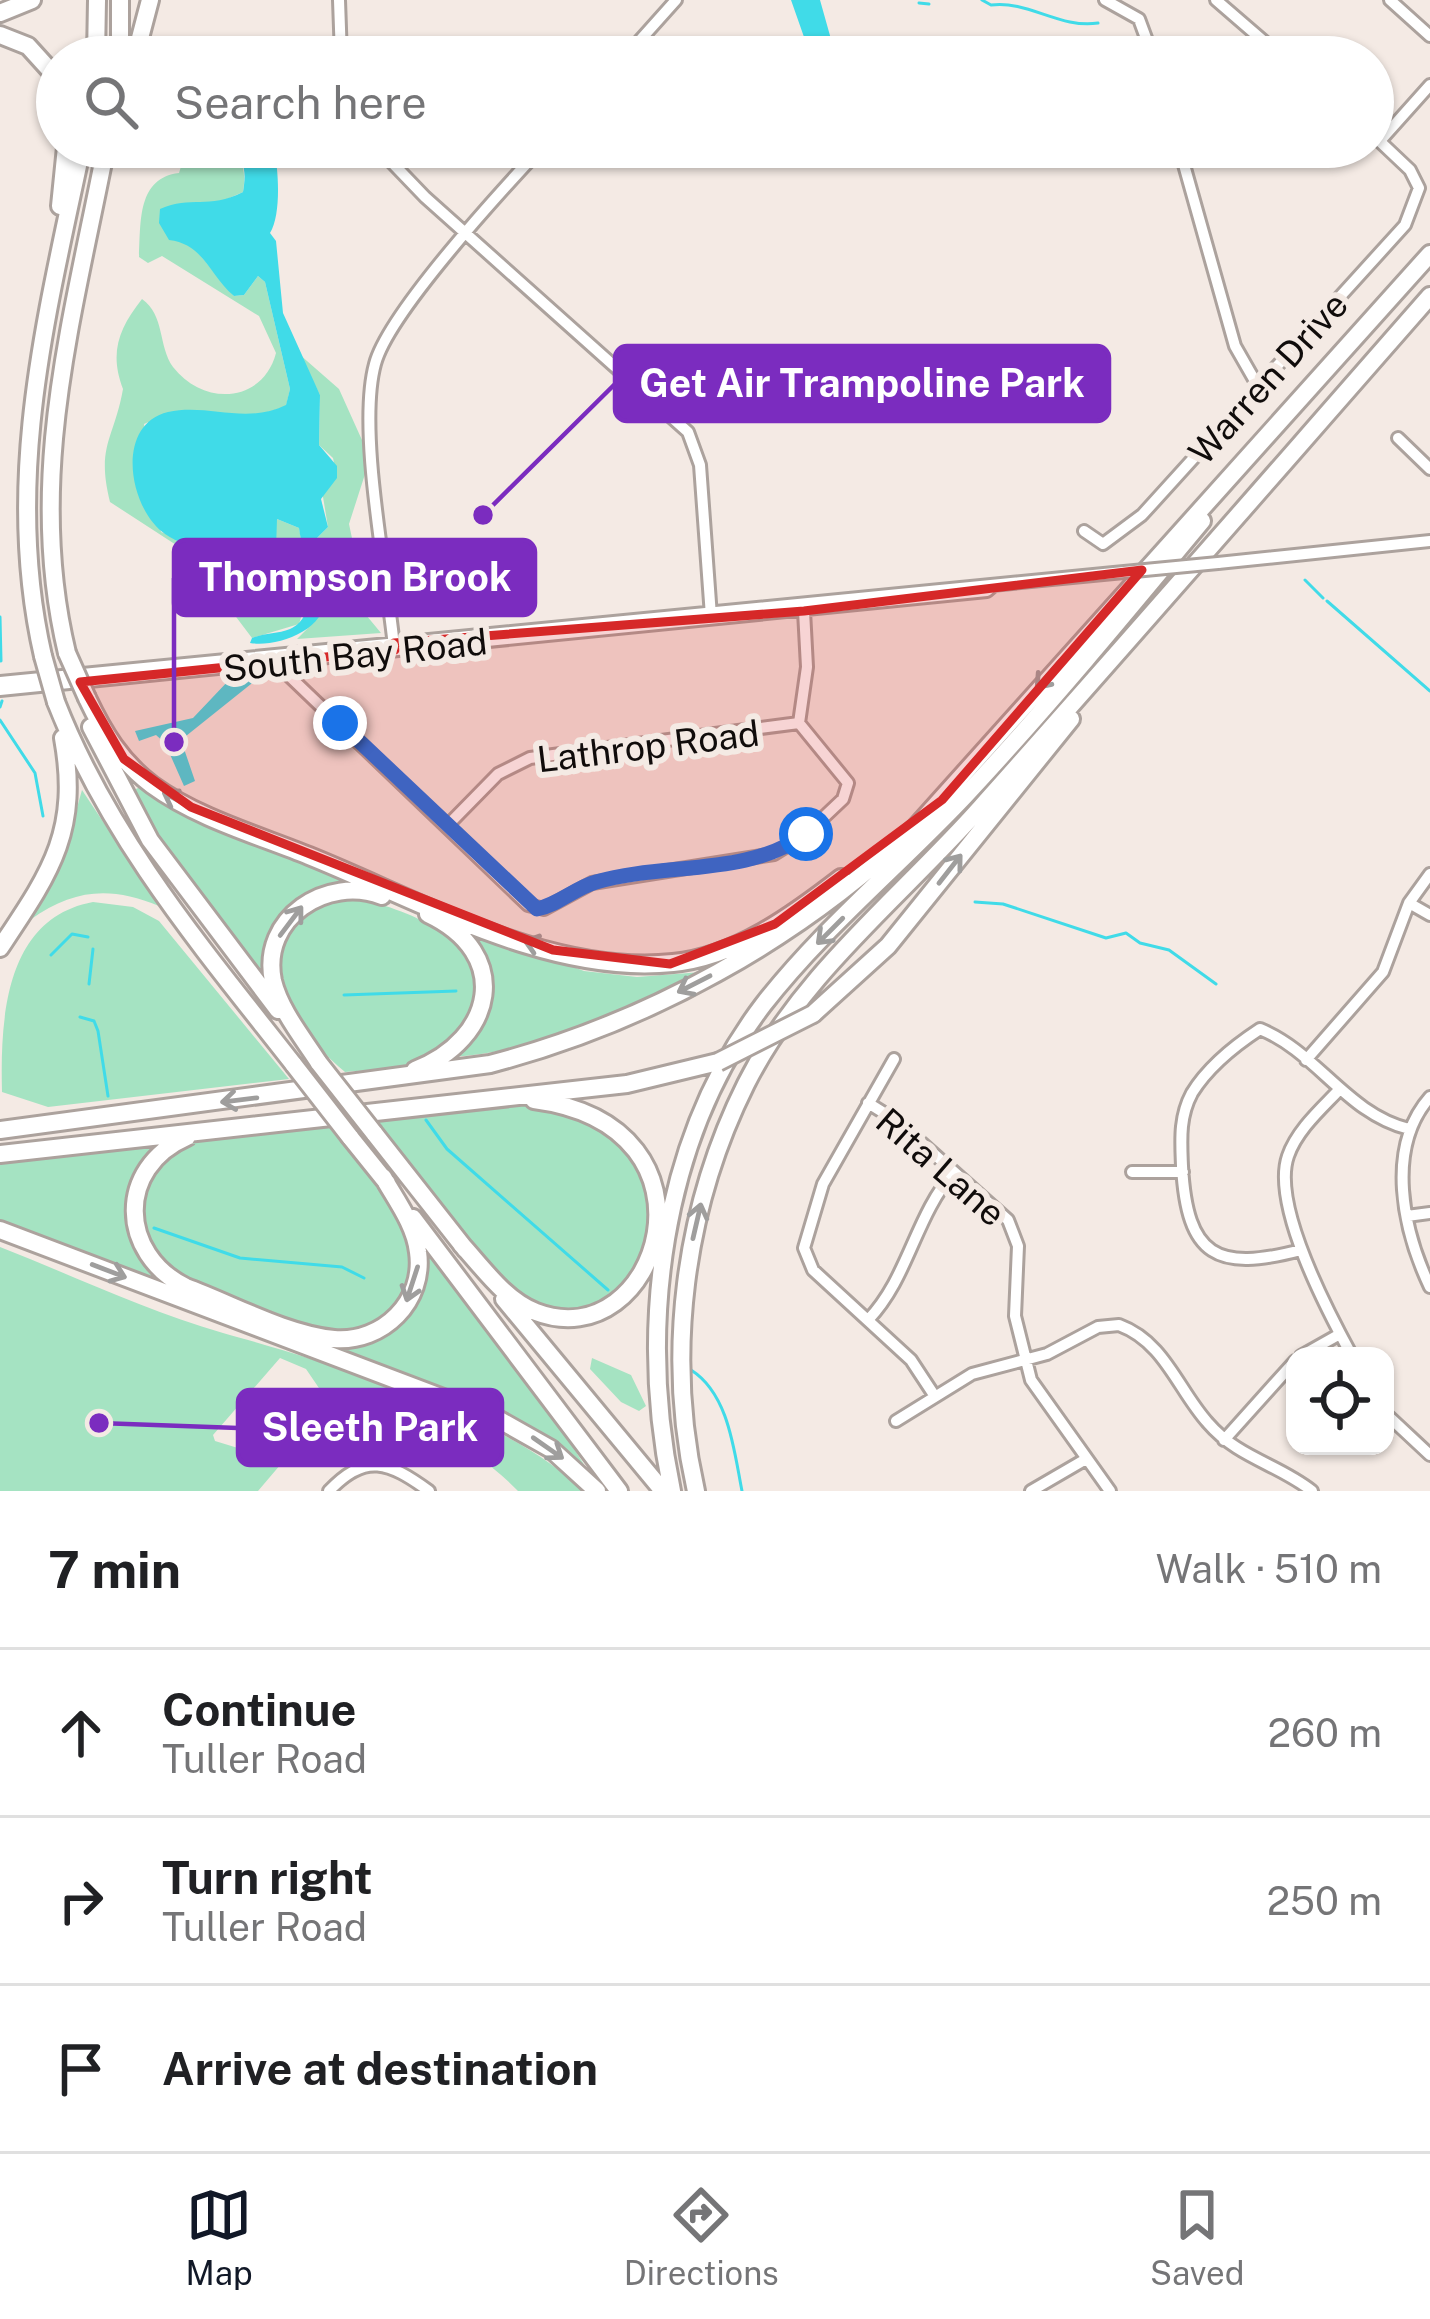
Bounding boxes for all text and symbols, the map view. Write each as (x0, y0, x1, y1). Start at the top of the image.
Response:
search box (36, 36, 1394, 168)
icon: search (78, 69, 144, 135)
text: Search here (174, 76, 427, 129)
street label: Warren Drive (1180, 283, 1356, 473)
callout: Get Air Trampoline Park (615, 346, 1109, 421)
text: Get Air Trampoline Park (639, 360, 1085, 406)
callout: Thompson Brook (174, 540, 535, 615)
text: Thompson Brook (198, 554, 512, 600)
street label: South Bay Road (221, 620, 489, 690)
one-way arrow (1035, 660, 1062, 690)
route end (313, 696, 367, 750)
street label: Lathrop Road (535, 712, 761, 780)
one-way arrow (161, 788, 197, 811)
route start (779, 807, 833, 861)
one-way arrow (936, 853, 963, 885)
one-way arrow (277, 906, 303, 938)
one-way arrow (817, 916, 845, 945)
one-way arrow (523, 933, 561, 955)
one-way arrow (677, 974, 713, 997)
one-way arrow (220, 1089, 259, 1111)
street label: Rita Lane (868, 1100, 1014, 1234)
one-way arrow (687, 1203, 709, 1241)
one-way arrow (90, 1262, 127, 1283)
one-way arrow (400, 1265, 422, 1303)
map controls (1286, 1347, 1394, 1455)
button: locate (1286, 1347, 1394, 1455)
callout: Sleeth Park (238, 1390, 502, 1465)
text: Sleeth Park (262, 1404, 478, 1450)
one-way arrow (531, 1435, 564, 1460)
text: 7 min (48, 1540, 181, 1599)
text: Walk · 510 m (1156, 1546, 1382, 1592)
text: Continue (162, 1683, 356, 1736)
icon: ahead (48, 1700, 114, 1766)
text: 260 m (1268, 1710, 1382, 1756)
text: Tuller Road (162, 1736, 367, 1782)
text: Turn right (162, 1851, 373, 1904)
icon: right (48, 1868, 114, 1934)
text: 250 m (1267, 1878, 1382, 1924)
text: Tuller Road (162, 1904, 367, 1950)
icon: arrive (48, 2036, 114, 2102)
text: Arrive at destination (162, 2042, 598, 2095)
tab: Map (186, 2182, 253, 2292)
tab: Directions (624, 2182, 779, 2292)
tab: Saved (1150, 2182, 1244, 2292)

